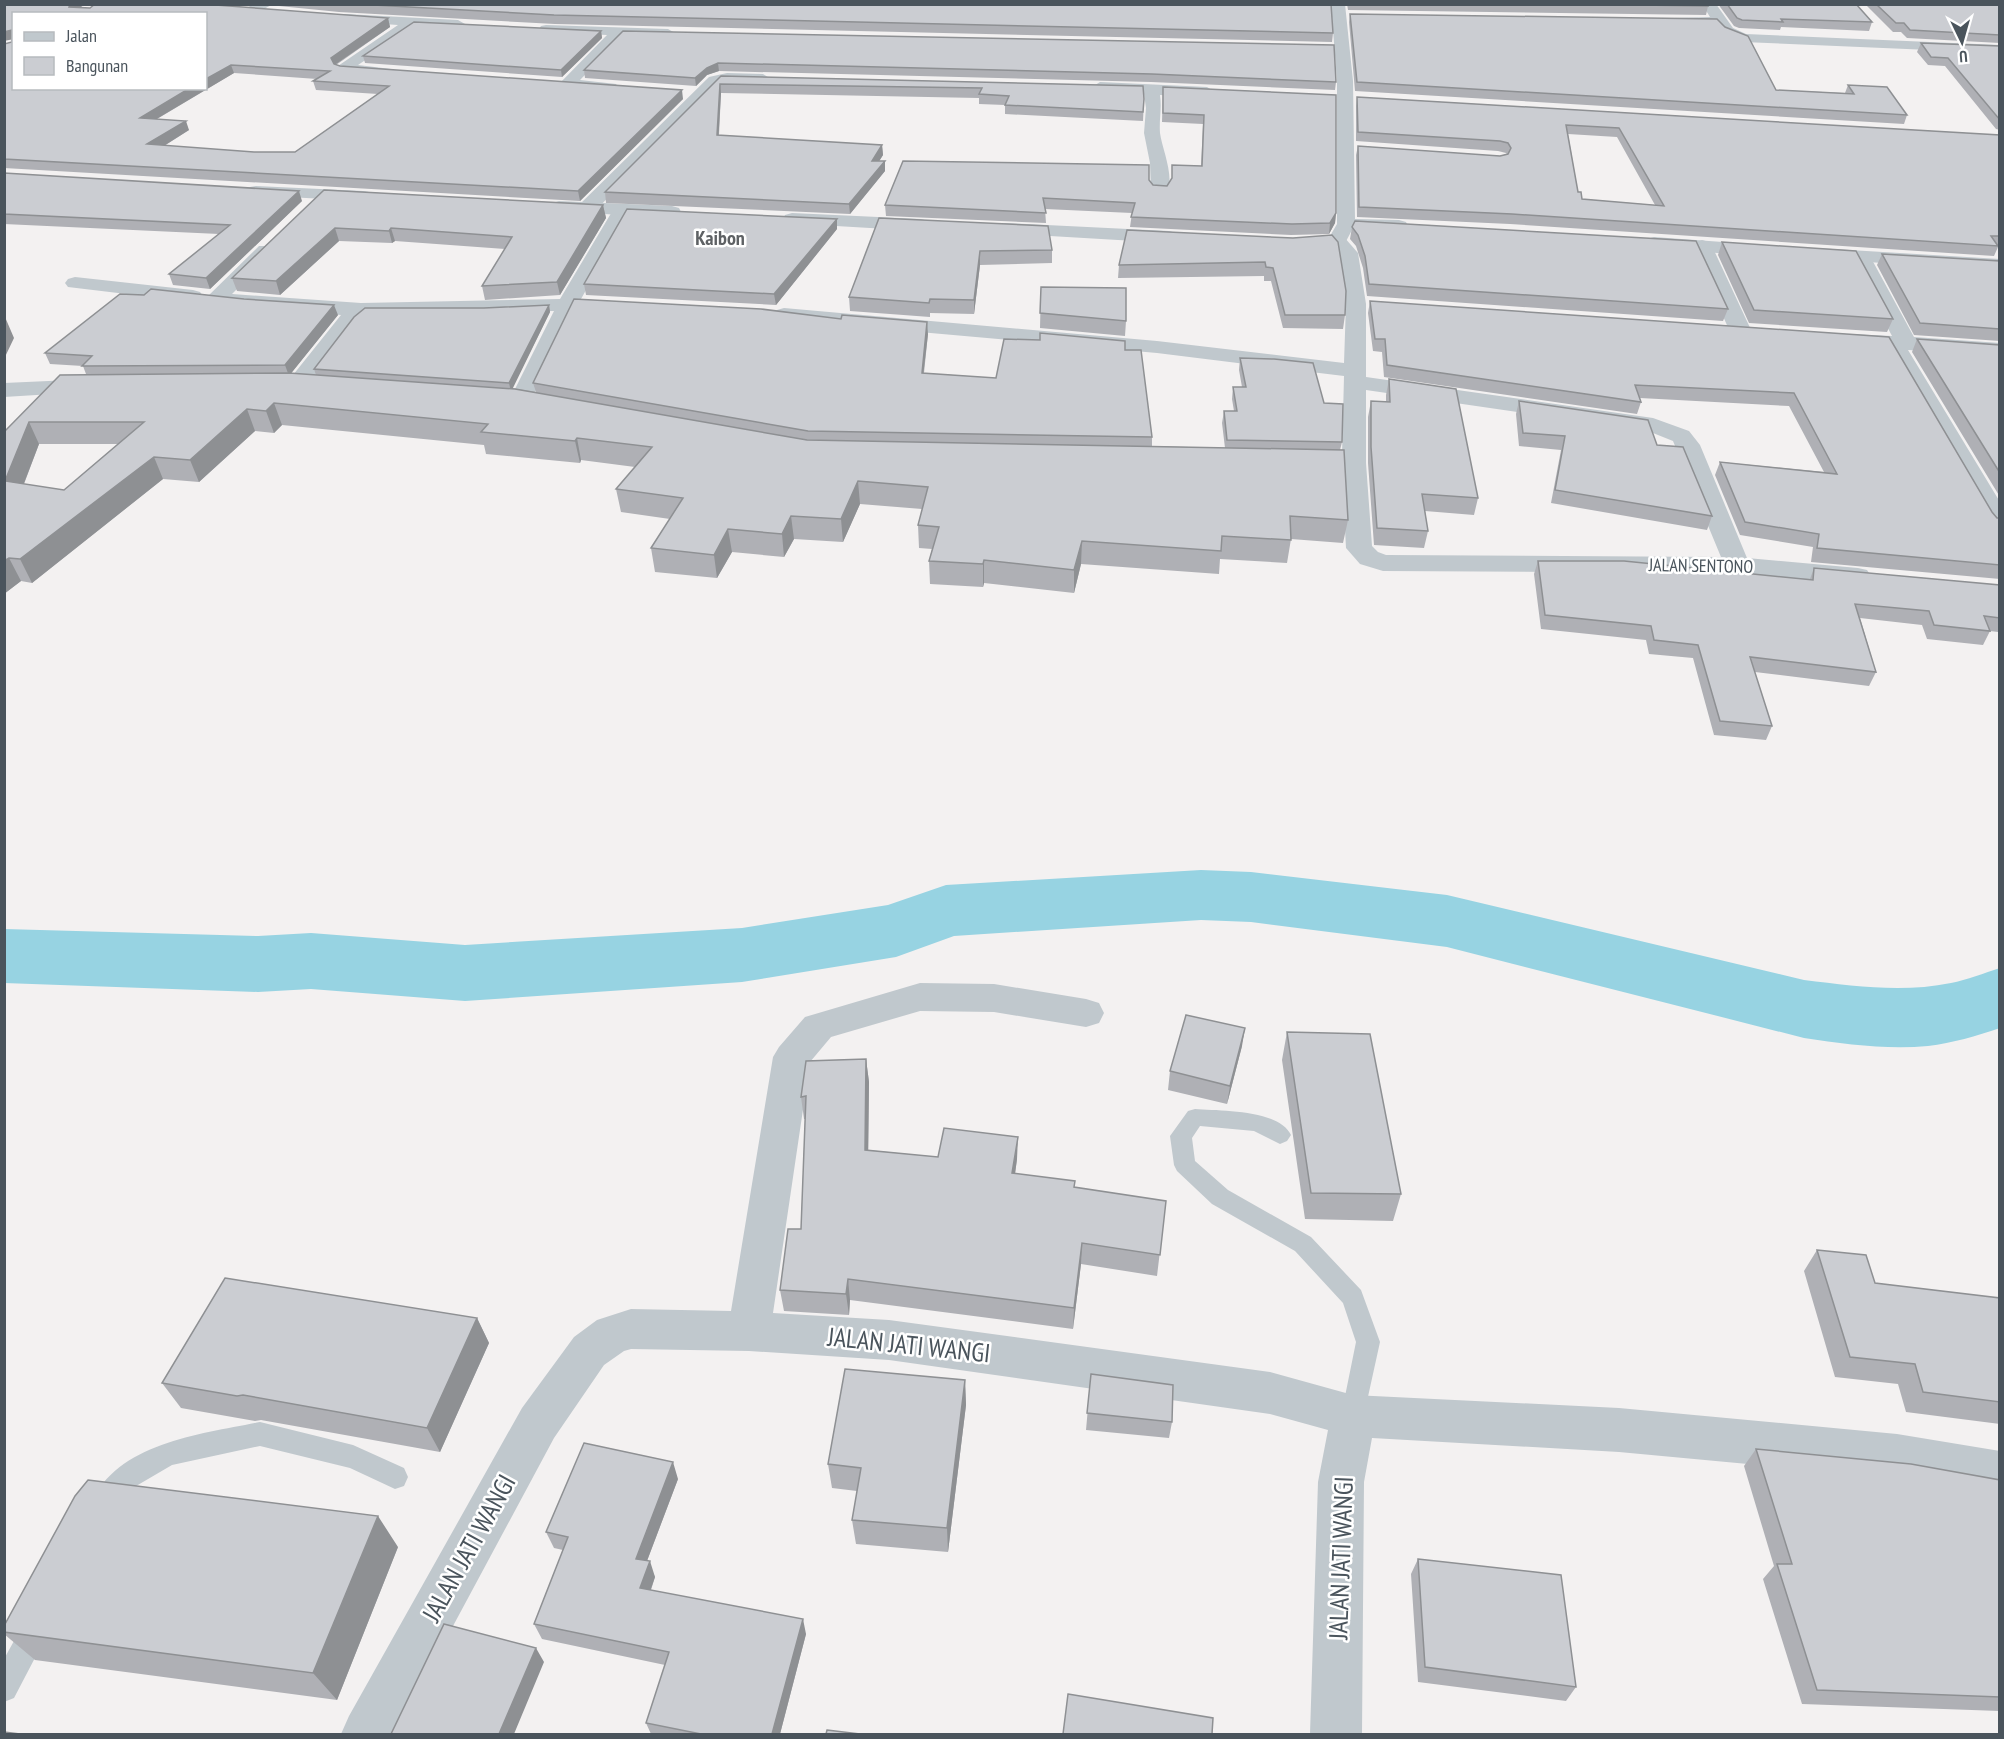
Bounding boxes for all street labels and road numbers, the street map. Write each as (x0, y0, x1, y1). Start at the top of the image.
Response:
street label: JALAN SENTONO (1648, 553, 1754, 578)
street label: JALAN JATI WANGI (825, 1319, 992, 1369)
street label: JALAN JATI WANGI (414, 1468, 523, 1628)
street label: JALAN JATI WANGI (1321, 1476, 1360, 1641)

